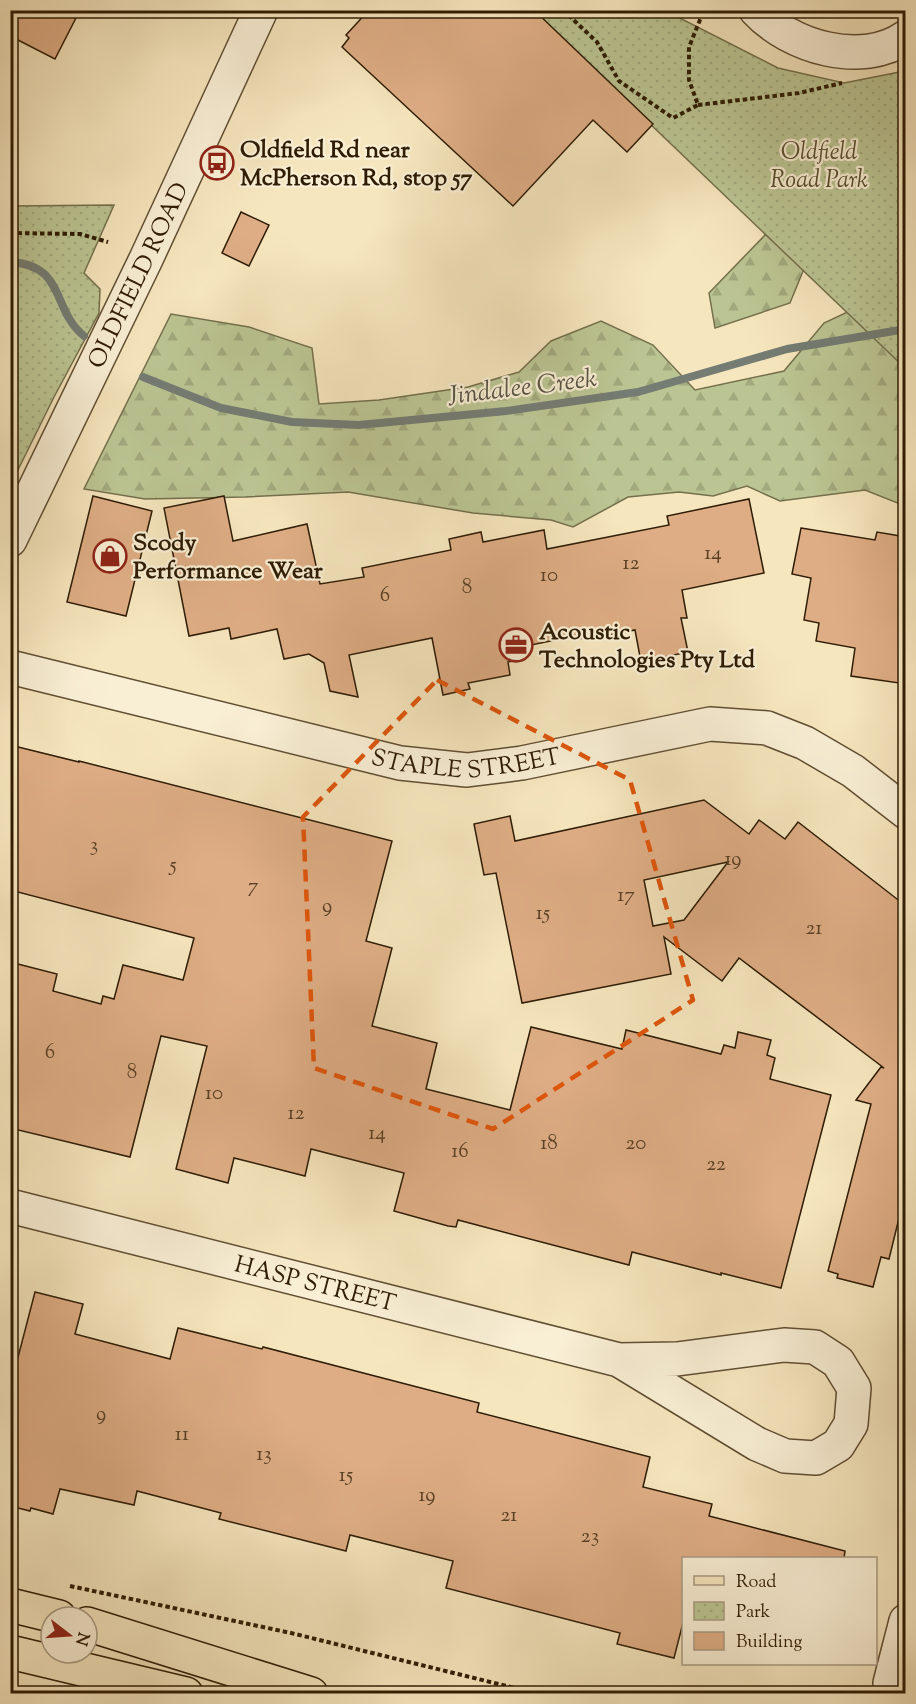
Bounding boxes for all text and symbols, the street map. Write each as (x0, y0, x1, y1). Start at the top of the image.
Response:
place label: Oldfield Rd near McPherson Rd, stop 57 (240, 134, 472, 196)
park label: Oldfield Road Park (770, 136, 868, 198)
bus stop icon: Oldfield Rd near McPherson Rd, stop 57 (199, 145, 235, 181)
street label: OLDFIELD ROAD (80, 177, 198, 375)
water label: Jindalee Creek (445, 361, 599, 416)
place label: Scody Performance Wear (133, 527, 324, 589)
shop icon: Scody Performance Wear (92, 538, 128, 574)
house number: 14 (704, 539, 722, 569)
house number: 12 (623, 549, 640, 579)
house number: 10 (540, 561, 558, 591)
house number: 8 (462, 573, 472, 603)
house number: 6 (380, 581, 390, 611)
place label: Acoustic Technologies Pty Ltd (539, 616, 755, 678)
office icon: Acoustic Technologies Pty Ltd (498, 627, 534, 663)
street label: STAPLE STREET (367, 740, 564, 789)
house number: 3 (90, 831, 98, 861)
house number: 19 (724, 845, 742, 875)
house number: 5 (168, 851, 177, 881)
house number: 7 (248, 872, 259, 902)
house number: 17 (617, 881, 635, 911)
house number: 9 (322, 892, 332, 922)
house number: 15 (536, 899, 550, 929)
house number: 21 (806, 914, 822, 944)
house number: 6 (45, 1038, 55, 1068)
house number: 8 (127, 1058, 137, 1088)
house number: 10 (205, 1079, 223, 1109)
house number: 12 (288, 1099, 305, 1129)
house number: 14 (368, 1119, 386, 1149)
house number: 18 (540, 1129, 558, 1159)
house number: 20 (626, 1129, 646, 1159)
house number: 16 (451, 1137, 469, 1167)
house number: 22 (706, 1150, 726, 1180)
street label: HASP STREET (231, 1248, 399, 1322)
house number: 9 (96, 1400, 106, 1430)
house number: 11 (175, 1420, 189, 1450)
house number: 13 (256, 1440, 272, 1470)
house number: 15 (339, 1461, 353, 1491)
house number: 19 (418, 1481, 436, 1511)
house number: 21 (501, 1501, 517, 1531)
house number: 23 (581, 1522, 599, 1552)
legend (682, 1557, 877, 1665)
text: Road (736, 1570, 776, 1596)
text: Park (736, 1600, 771, 1626)
north arrow (39, 1605, 99, 1665)
text: N (68, 1629, 94, 1648)
text: Building (736, 1630, 802, 1656)

